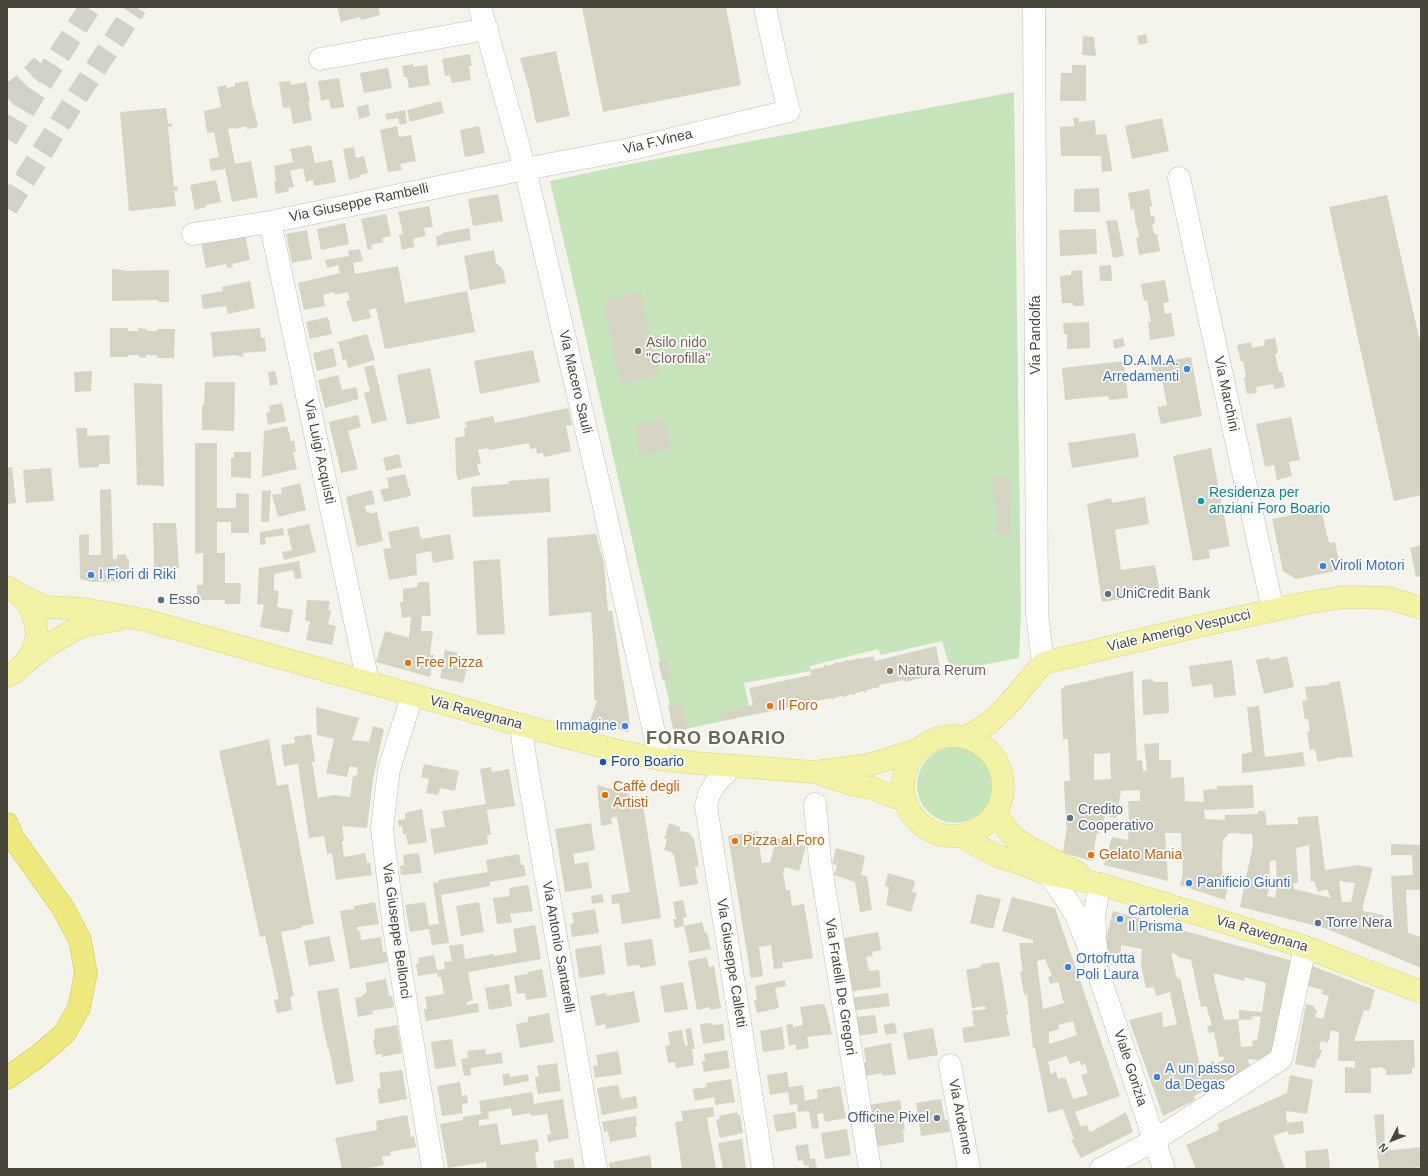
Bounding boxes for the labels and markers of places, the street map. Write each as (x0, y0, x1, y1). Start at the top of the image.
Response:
place label: Asilo nido "Clorofilla" (646, 335, 710, 368)
marker: Asilo nido "Clorofilla" (633, 346, 643, 356)
place label: D.A.M.A. Arredamenti (1103, 353, 1179, 386)
marker: D.A.M.A. Arredamenti (1182, 364, 1192, 374)
place label: Residenza per anziani Foro Boario (1209, 485, 1330, 518)
marker: Residenza per anziani Foro Boario (1196, 496, 1206, 506)
place label: Viroli Motori (1331, 558, 1405, 574)
marker: Viroli Motori (1318, 561, 1328, 571)
place label: I Fiori di Riki (99, 567, 176, 583)
marker: I Fiori di Riki (86, 570, 96, 580)
place label: UniCredit Bank (1116, 586, 1210, 602)
marker: UniCredit Bank (1103, 589, 1113, 599)
place label: Esso (169, 592, 200, 608)
marker: Esso (156, 595, 166, 605)
place label: Free Pizza (416, 655, 483, 671)
marker: Free Pizza (403, 658, 413, 668)
place label: Natura Rerum (898, 663, 986, 679)
marker: Natura Rerum (885, 666, 895, 676)
place label: Il Foro (778, 698, 818, 714)
marker: Il Foro (765, 701, 775, 711)
place label: Immagine (556, 718, 617, 734)
marker: Immagine (620, 721, 630, 731)
place label: Foro Boario (611, 754, 684, 770)
marker: Foro Boario (598, 757, 608, 767)
place label: Caffè degli Artisti (613, 779, 680, 812)
marker: Caffè degli Artisti (600, 790, 610, 800)
place label: Credito Cooperativo (1078, 802, 1153, 834)
marker: Credito Cooperativo (1065, 813, 1075, 823)
place label: Pizza al Foro (743, 833, 825, 849)
marker: Pizza al Foro (730, 836, 740, 846)
place label: Gelato Mania (1099, 847, 1182, 863)
marker: Gelato Mania (1086, 850, 1096, 860)
place label: Panificio Giunti (1197, 875, 1290, 891)
marker: Panificio Giunti (1184, 878, 1194, 888)
place label: Cartoleria Il Prisma (1128, 903, 1189, 936)
marker: Cartoleria Il Prisma (1115, 914, 1125, 924)
place label: Torre Nera (1326, 915, 1392, 931)
marker: Torre Nera (1313, 918, 1323, 928)
place label: Ortofrutta Poli Laura (1076, 951, 1139, 984)
marker: Ortofrutta Poli Laura (1063, 962, 1073, 972)
place label: A un passo da Degas (1165, 1061, 1235, 1094)
marker: A un passo da Degas (1152, 1072, 1162, 1082)
place label: Officine Pixel (848, 1110, 929, 1126)
marker: Officine Pixel (932, 1113, 942, 1123)

